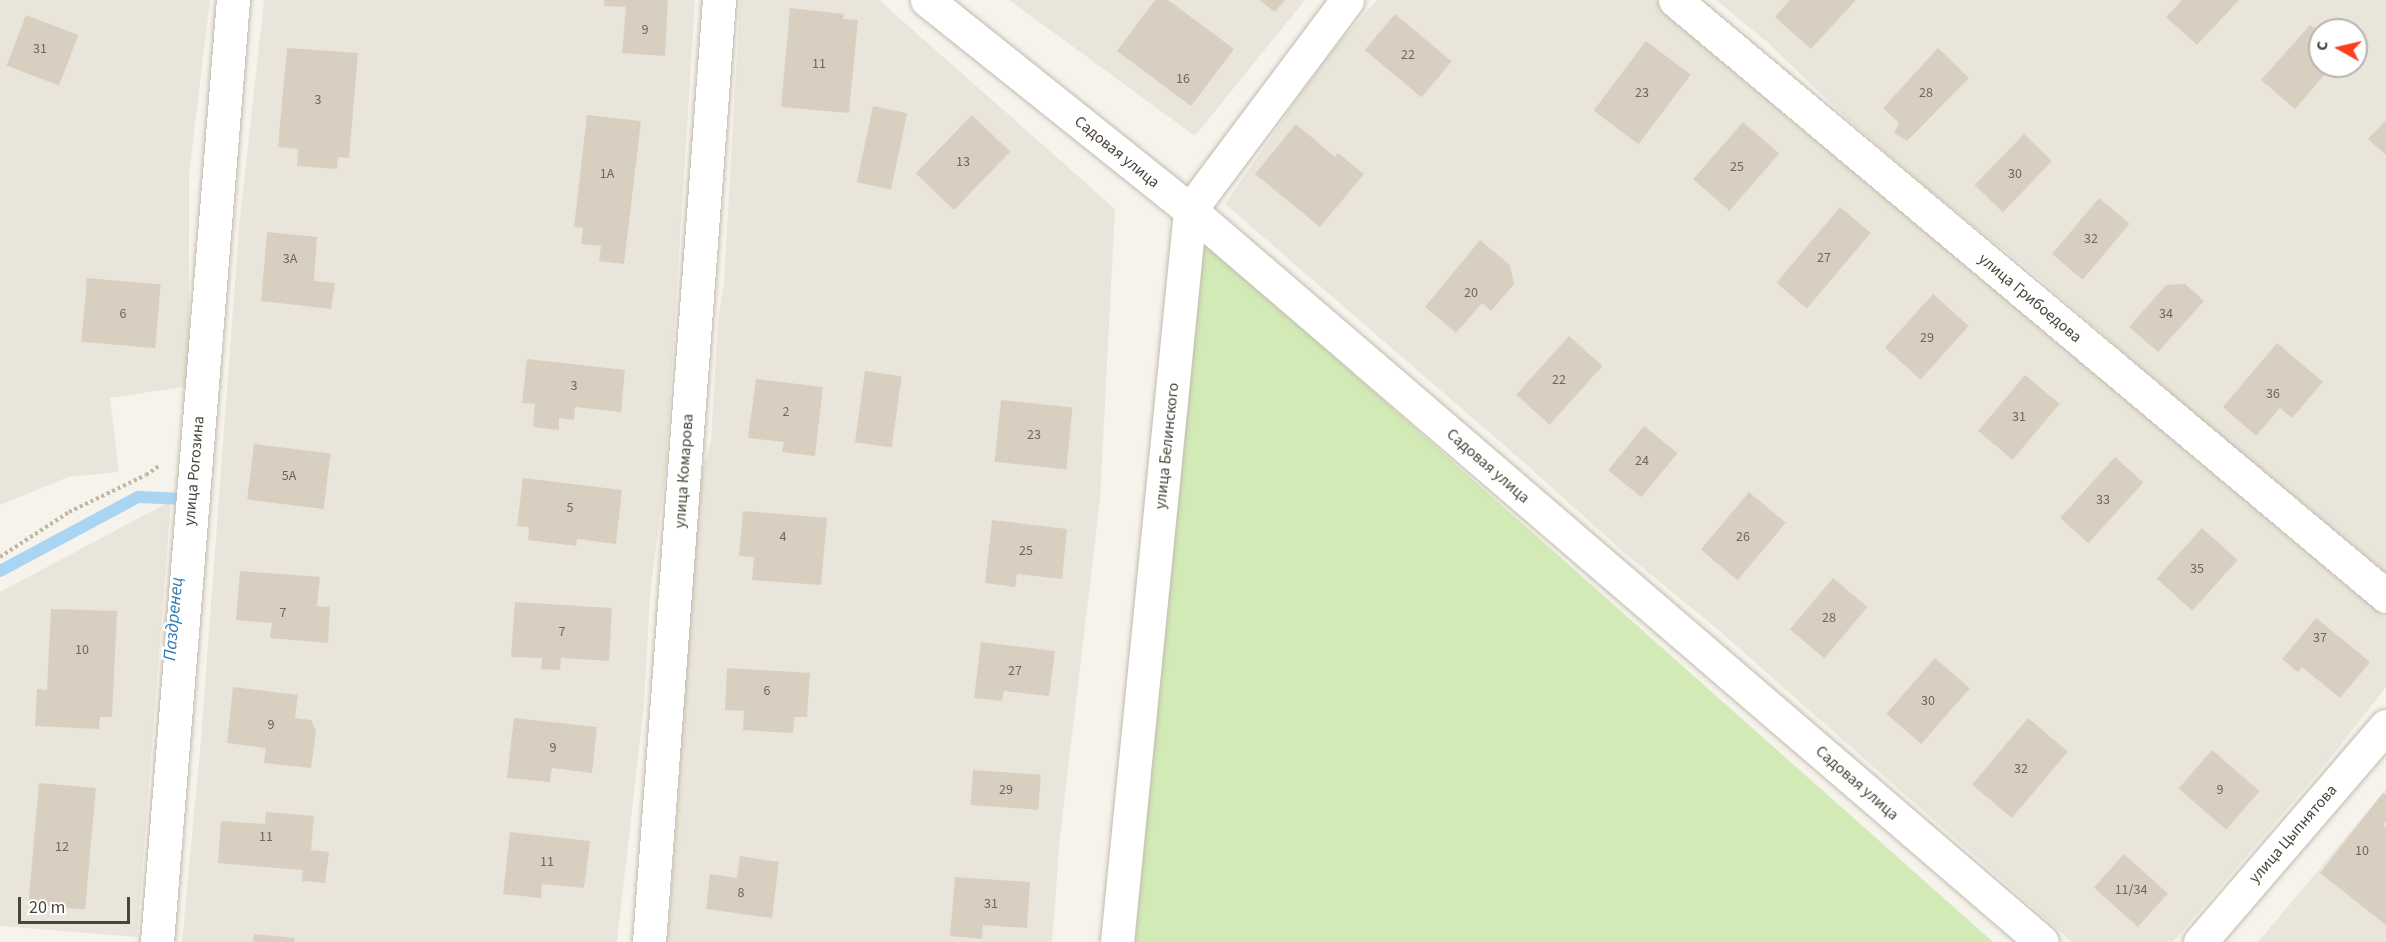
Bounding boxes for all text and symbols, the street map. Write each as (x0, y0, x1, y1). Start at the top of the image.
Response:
north arrow (2308, 18, 2368, 78)
house number: 9 (642, 22, 648, 38)
text: С (2311, 40, 2334, 52)
house number: 31 (33, 41, 47, 57)
house number: 22 (1401, 47, 1415, 63)
house number: 11 (812, 56, 826, 72)
house number: 16 (1176, 71, 1190, 87)
house number: 23 (1635, 85, 1649, 101)
house number: 28 (1919, 85, 1933, 101)
house number: 3 (315, 92, 321, 108)
street label: Садовая улица (1071, 112, 1163, 192)
house number: 13 (956, 154, 970, 170)
house number: 25 (1730, 159, 1744, 175)
house number: 1А (600, 166, 614, 182)
house number: 30 (2008, 166, 2022, 182)
house number: 32 (2084, 231, 2098, 247)
street label: улица Грибоедова (1974, 249, 2086, 347)
house number: 27 (1817, 250, 1831, 266)
house number: 3А (283, 251, 297, 267)
house number: 20 (1464, 285, 1478, 301)
house number: 6 (120, 306, 126, 322)
house number: 34 (2159, 306, 2173, 322)
house number: 29 (1920, 330, 1934, 346)
house number: 22 (1552, 372, 1566, 388)
house number: 3 (571, 378, 577, 394)
street label: улица Белинского (1151, 382, 1183, 510)
house number: 36 (2266, 386, 2280, 402)
house number: 2 (783, 404, 789, 420)
house number: 31 (2012, 409, 2026, 425)
street label: улица Комарова (670, 413, 698, 529)
street label: улица Рогозина (180, 415, 208, 527)
street label: Садовая улица (1442, 425, 1534, 507)
house number: 23 (1027, 427, 1041, 443)
house number: 24 (1635, 453, 1649, 469)
house number: 5А (282, 468, 296, 484)
house number: 33 (2096, 492, 2110, 508)
house number: 5 (567, 500, 573, 516)
house number: 4 (780, 529, 786, 545)
house number: 26 (1736, 529, 1750, 545)
house number: 25 (1019, 543, 1033, 559)
house number: 35 (2190, 561, 2204, 577)
water label: Паздренец (160, 576, 188, 662)
house number: 7 (280, 605, 286, 621)
house number: 28 (1822, 610, 1836, 626)
house number: 7 (559, 624, 565, 640)
house number: 37 (2313, 630, 2327, 646)
house number: 10 (75, 642, 89, 658)
house number: 27 (1008, 663, 1022, 679)
house number: 6 (764, 683, 770, 699)
house number: 30 (1921, 693, 1935, 709)
house number: 9 (268, 717, 274, 733)
house number: 9 (550, 740, 556, 756)
street label: Садовая улица (1811, 742, 1903, 824)
house number: 32 (2014, 761, 2028, 777)
street label: улица Цыпнятова (2245, 781, 2341, 887)
house number: 29 (999, 782, 1013, 798)
house number: 9 (2217, 782, 2223, 798)
house number: 11 (259, 829, 273, 845)
house number: 12 (55, 839, 69, 855)
house number: 10 (2355, 843, 2369, 859)
house number: 11 (540, 854, 554, 870)
house number: 11/34 (2115, 882, 2147, 898)
scale bar (21, 885, 134, 923)
house number: 8 (738, 885, 744, 901)
text: 20 m (29, 895, 65, 920)
house number: 31 (984, 896, 998, 912)

